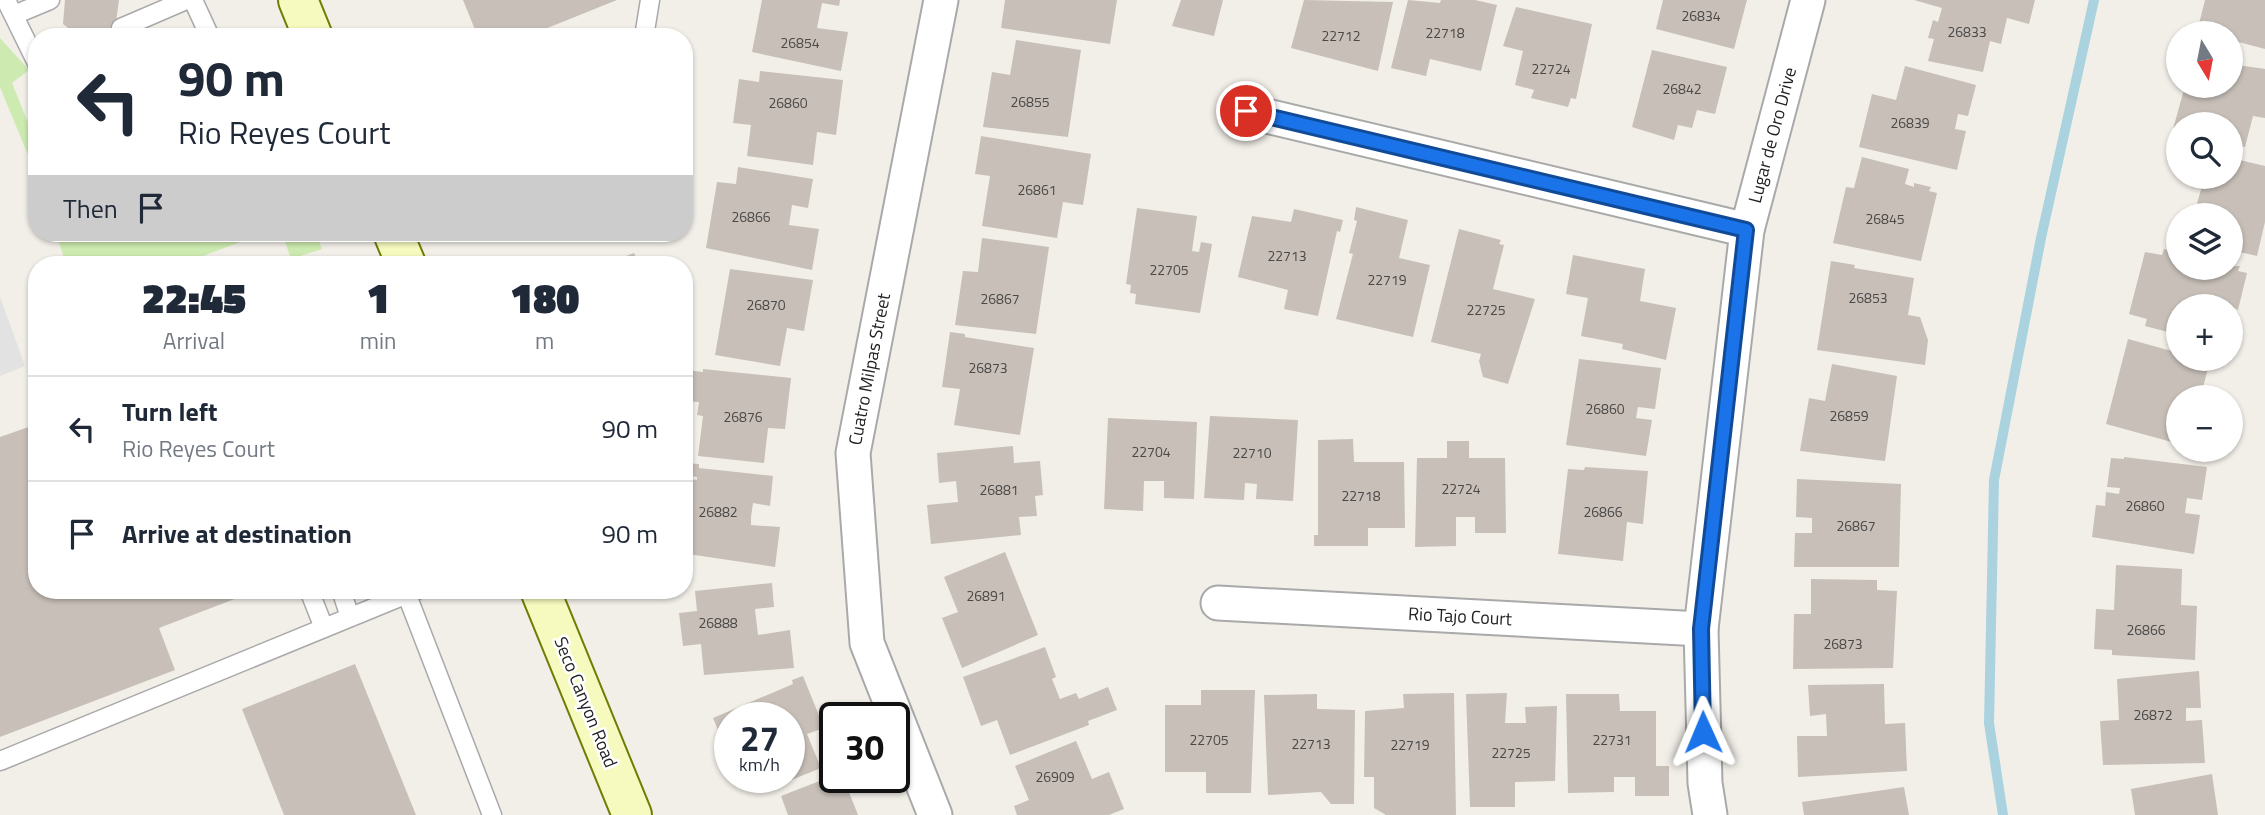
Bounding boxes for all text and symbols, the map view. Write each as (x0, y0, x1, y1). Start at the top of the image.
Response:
house number: 26834 (1681, 5, 1721, 26)
house number: 26833 (1947, 21, 1987, 42)
north arrow (2166, 21, 2244, 98)
map controls (2166, 21, 2243, 462)
house number: 22718 (1425, 22, 1465, 43)
house number: 22712 (1321, 25, 1361, 46)
house number: 26854 (780, 32, 820, 53)
text: 90 m (178, 40, 285, 115)
icon: left (63, 56, 154, 147)
house number: 22724 (1531, 58, 1571, 79)
street label: Lugar de Oro Drive (1741, 64, 1803, 206)
house number: 26842 (1662, 78, 1702, 99)
pin (1216, 81, 1276, 141)
house number: 26855 (1010, 91, 1050, 112)
house number: 26860 (768, 92, 808, 113)
icon: arrive (1227, 92, 1265, 130)
text: Rio Reyes Court (178, 108, 390, 156)
house number: 26839 (1890, 112, 1930, 133)
button: search (2166, 112, 2243, 189)
house number: 26861 (1017, 179, 1057, 200)
text: Then (63, 189, 118, 228)
icon: arrive (132, 189, 170, 227)
button: layers (2166, 203, 2243, 280)
house number: 26866 (731, 206, 771, 227)
house number: 26845 (1865, 208, 1905, 229)
house number: 22713 (1267, 245, 1307, 266)
house number: 22705 (1149, 259, 1189, 280)
text: 22:45 (142, 265, 246, 329)
text: 1 (367, 265, 390, 329)
text: 180 (510, 265, 579, 329)
house number: 22719 (1367, 269, 1407, 290)
house number: 26853 (1848, 287, 1888, 308)
house number: 26867 (980, 288, 1020, 309)
street label: Cuatro Milpas Street (841, 290, 897, 447)
house number: 26870 (746, 294, 786, 315)
button: + (2166, 294, 2243, 371)
house number: 22725 (1466, 299, 1506, 320)
text: Arrival (163, 323, 225, 358)
text: min (360, 323, 396, 358)
text: m (535, 323, 554, 358)
house number: 26873 (968, 357, 1008, 378)
button: − (2166, 385, 2243, 462)
text: Turn left (122, 392, 217, 431)
house number: 26860 (1585, 398, 1625, 419)
house number: 26859 (1829, 405, 1869, 426)
house number: 26876 (723, 406, 763, 427)
text: 90 m (601, 409, 658, 448)
icon: left (63, 410, 101, 448)
text: Rio Reyes Court (122, 431, 275, 466)
house number: 22704 (1131, 441, 1171, 462)
house number: 22710 (1232, 442, 1272, 463)
house number: 22724 (1441, 478, 1481, 499)
house number: 26881 (979, 479, 1019, 500)
house number: 22718 (1341, 485, 1381, 506)
house number: 26860 (2125, 495, 2165, 516)
house number: 26882 (698, 501, 738, 522)
house number: 26866 (1583, 501, 1623, 522)
text: Arrive at destination (122, 514, 352, 553)
text: 90 m (601, 514, 658, 553)
icon: arrive (63, 515, 101, 553)
house number: 26867 (1836, 515, 1876, 536)
house number: 26891 (966, 585, 1006, 606)
street label: Rio Tajo Court (1407, 600, 1513, 632)
house number: 26888 (698, 612, 738, 633)
house number: 26866 (2126, 619, 2166, 640)
street label: Seco Canyon Road (547, 632, 625, 772)
house number: 26873 (1823, 633, 1863, 654)
position arrow (1666, 695, 1740, 769)
speed limit sign: 30 (819, 702, 910, 793)
house number: 26872 (2133, 704, 2173, 725)
text: 27 (740, 711, 779, 765)
house number: 22705 (1189, 729, 1229, 750)
house number: 22731 (1592, 729, 1632, 750)
house number: 22713 (1291, 733, 1331, 754)
house number: 22719 (1390, 734, 1430, 755)
house number: 22725 (1491, 742, 1531, 763)
text: km/h (739, 751, 780, 778)
house number: 26909 (1035, 766, 1075, 787)

